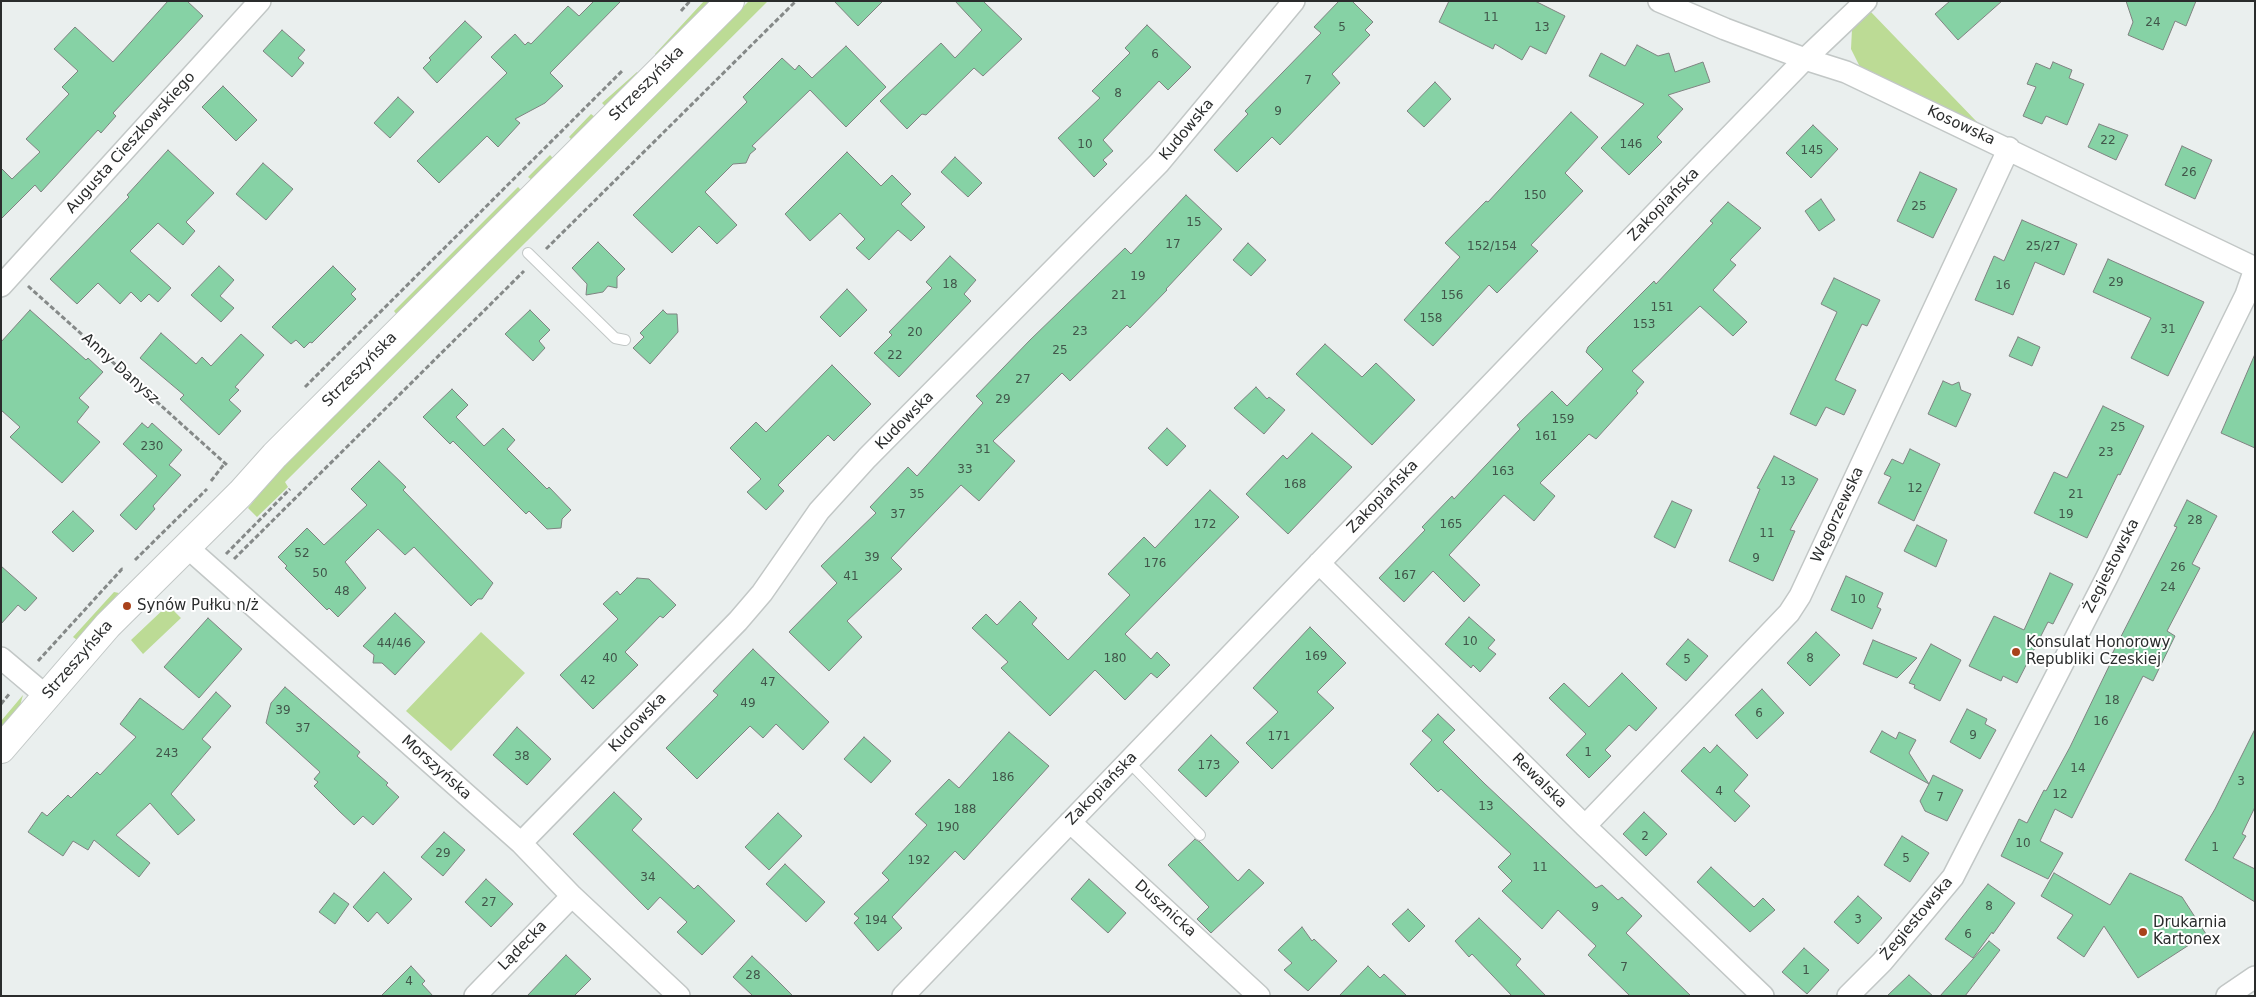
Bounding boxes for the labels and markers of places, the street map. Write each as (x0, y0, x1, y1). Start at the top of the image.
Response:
place label: Synów Pułku n/ż (137, 597, 259, 615)
marker: Synów Pułku n/ż (121, 600, 133, 612)
place label: Konsulat Honorowy Republiki Czeskiej (2026, 634, 2170, 669)
marker: Konsulat Honorowy Republiki Czeskiej (2010, 646, 2022, 658)
place label: Drukarnia Kartonex (2153, 914, 2227, 949)
marker: Drukarnia Kartonex (2137, 926, 2149, 938)

